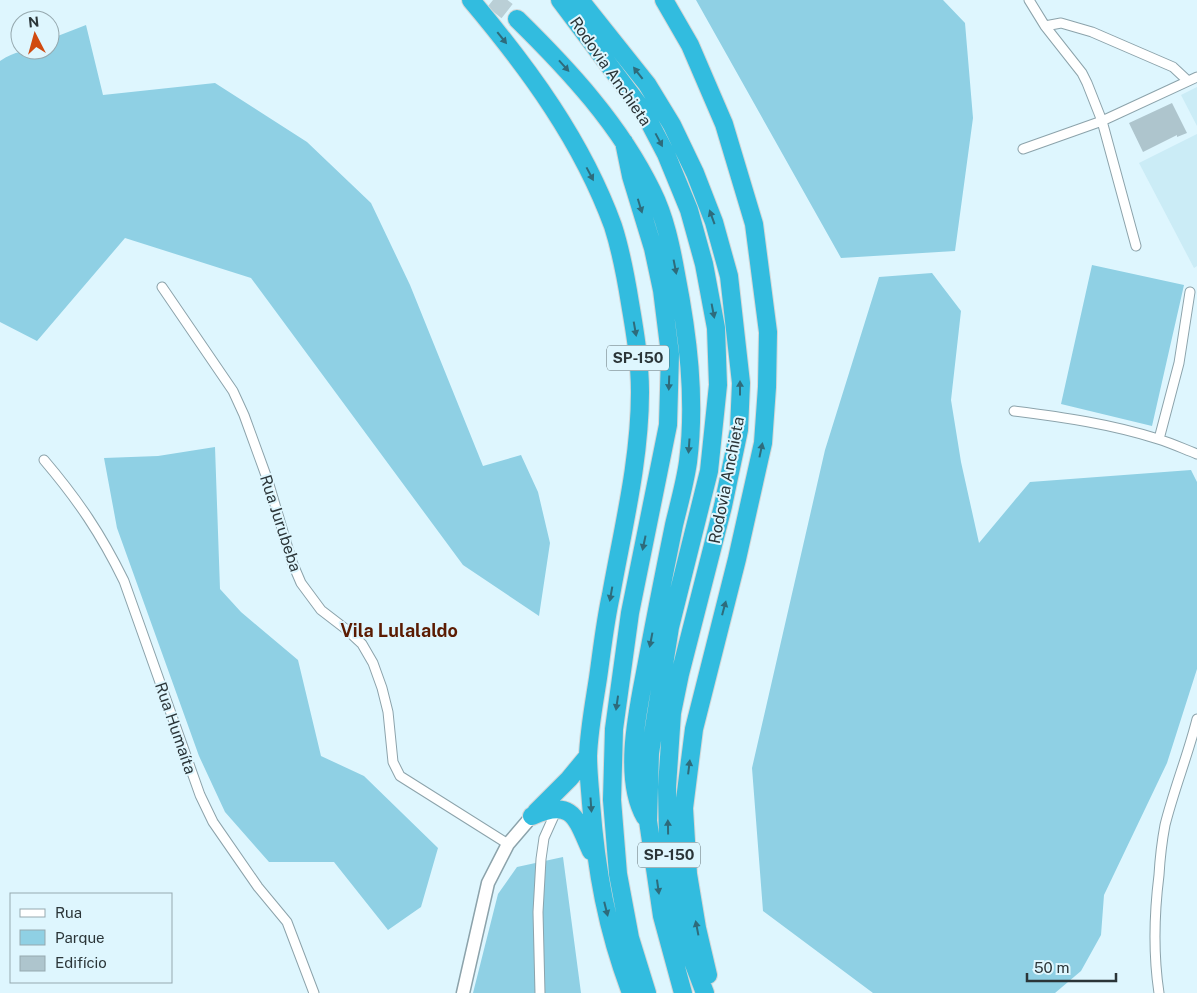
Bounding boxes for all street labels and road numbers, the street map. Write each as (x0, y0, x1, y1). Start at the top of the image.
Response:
street label: Rodovia Anchieta (566, 13, 655, 130)
road number: SP-150 (607, 346, 669, 370)
street label: Rodovia Anchieta (705, 415, 748, 545)
street label: Rua Jurubeba (256, 472, 305, 574)
street label: Rua Humaíta (151, 680, 200, 777)
road number: SP-150 (638, 842, 700, 868)

